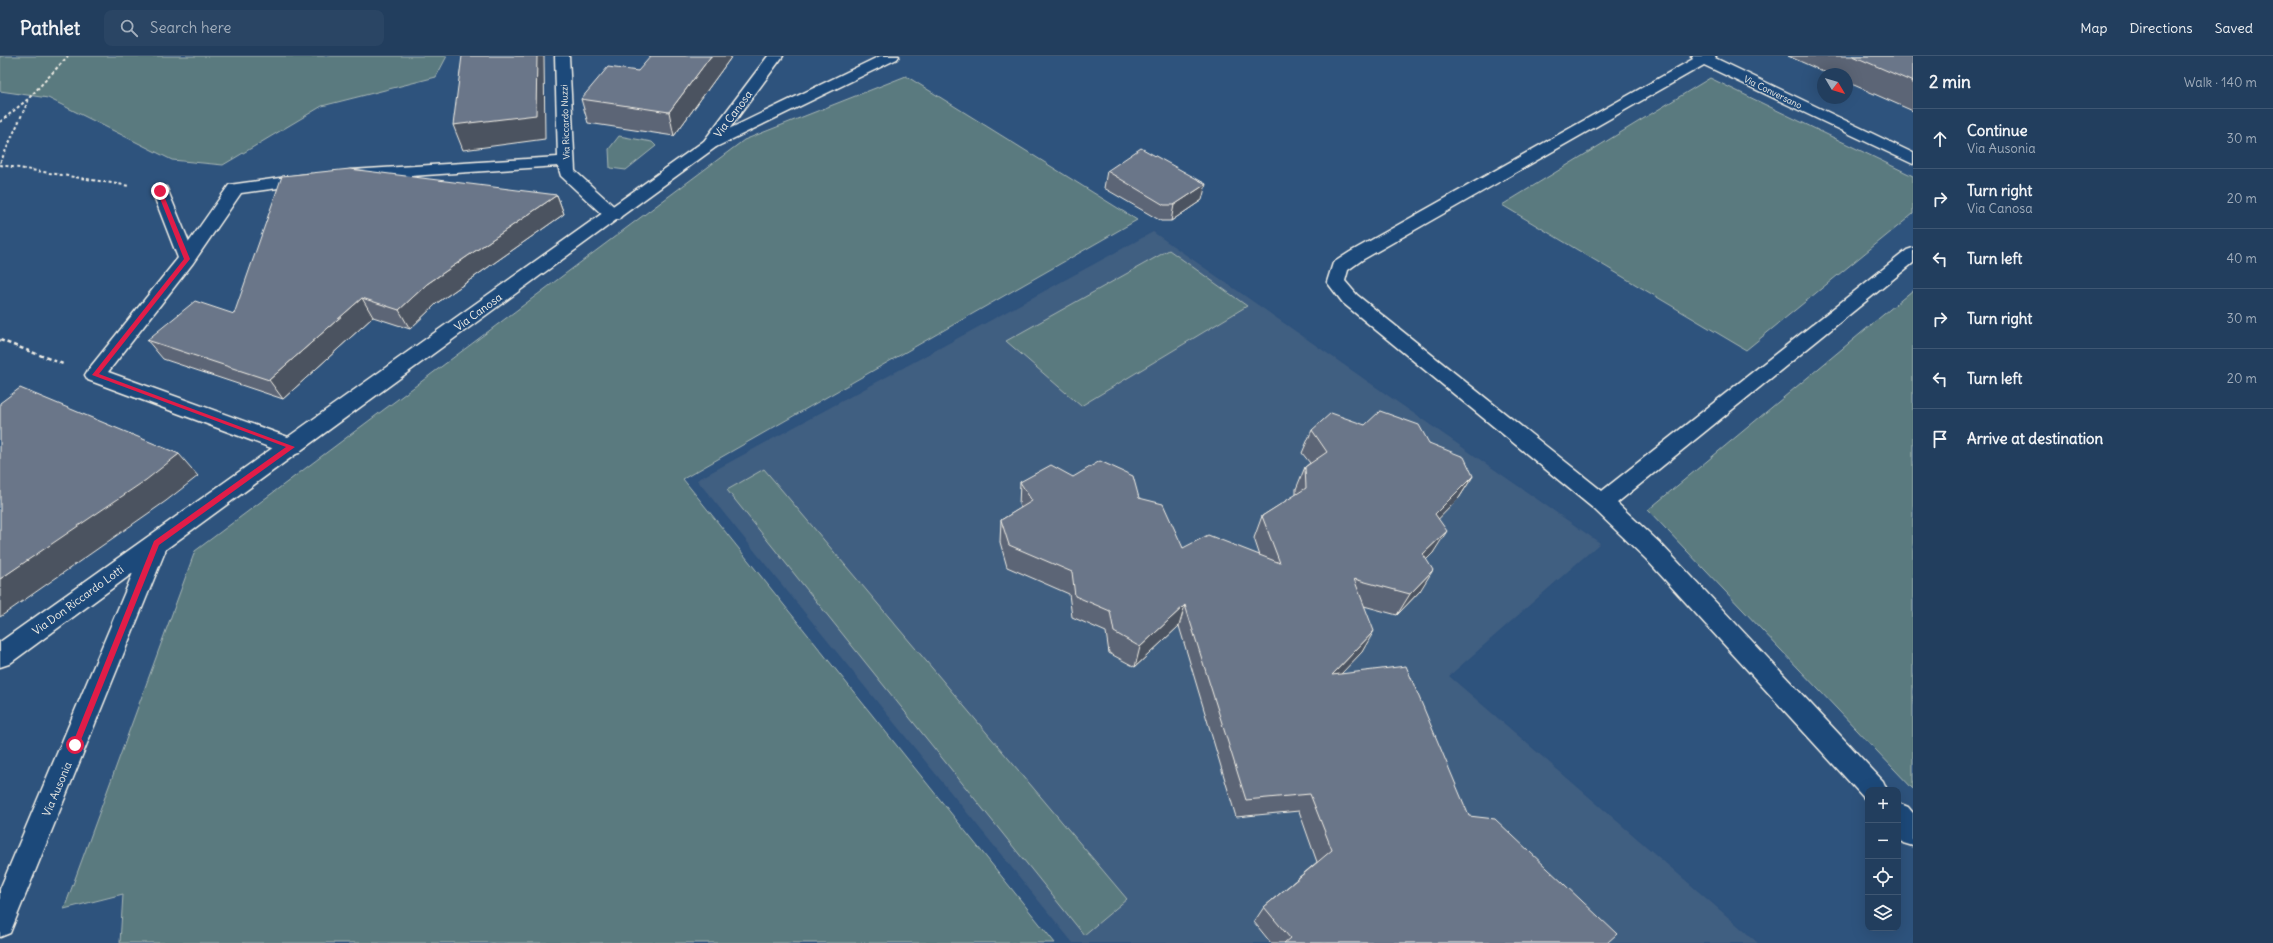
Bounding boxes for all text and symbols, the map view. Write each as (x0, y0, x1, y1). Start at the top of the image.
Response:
search box (104, 10, 384, 46)
text: Pathlet (20, 16, 80, 40)
icon: search (118, 17, 140, 39)
text: Search here (150, 18, 231, 37)
text: Map (2080, 19, 2107, 37)
text: Directions (2129, 19, 2193, 37)
text: Saved (2215, 19, 2253, 37)
north arrow (1817, 68, 1853, 104)
text: 2 min (1929, 71, 1971, 93)
street label: Via Conversano (1742, 73, 1804, 111)
text: Walk · 140 m (2184, 74, 2257, 91)
street label: Via Riccardo Nuzzi (558, 84, 572, 160)
street label: Via Canosa (711, 88, 755, 140)
text: Continue (1967, 121, 2028, 140)
icon: ahead (1929, 128, 1951, 150)
text: 30 m (2227, 130, 2257, 147)
text: Via Ausonia (1967, 140, 2036, 157)
text: Turn right (1967, 181, 2032, 200)
route end (151, 182, 169, 200)
icon: right (1929, 188, 1951, 210)
text: 20 m (2227, 190, 2257, 207)
text: Via Canosa (1967, 200, 2033, 217)
icon: left (1929, 248, 1951, 270)
text: Turn left (1967, 249, 2022, 268)
text: 40 m (2226, 250, 2257, 267)
street label: Via Canosa (451, 290, 505, 334)
icon: right (1929, 308, 1951, 330)
text: Turn right (1967, 309, 2032, 328)
text: 30 m (2227, 310, 2257, 327)
icon: left (1929, 368, 1951, 390)
text: Turn left (1967, 369, 2022, 388)
text: 20 m (2227, 370, 2257, 387)
icon: arrive (1929, 428, 1951, 450)
text: Arrive at destination (1967, 429, 2103, 448)
street label: Via Don Riccardo Lotti (30, 562, 126, 638)
route start (66, 736, 84, 754)
street label: Via Ausonia (39, 760, 75, 818)
map controls (1865, 787, 1901, 931)
button: + (1865, 787, 1901, 823)
button: − (1865, 823, 1901, 859)
button: locate (1865, 859, 1901, 895)
button: layers (1865, 895, 1901, 931)

